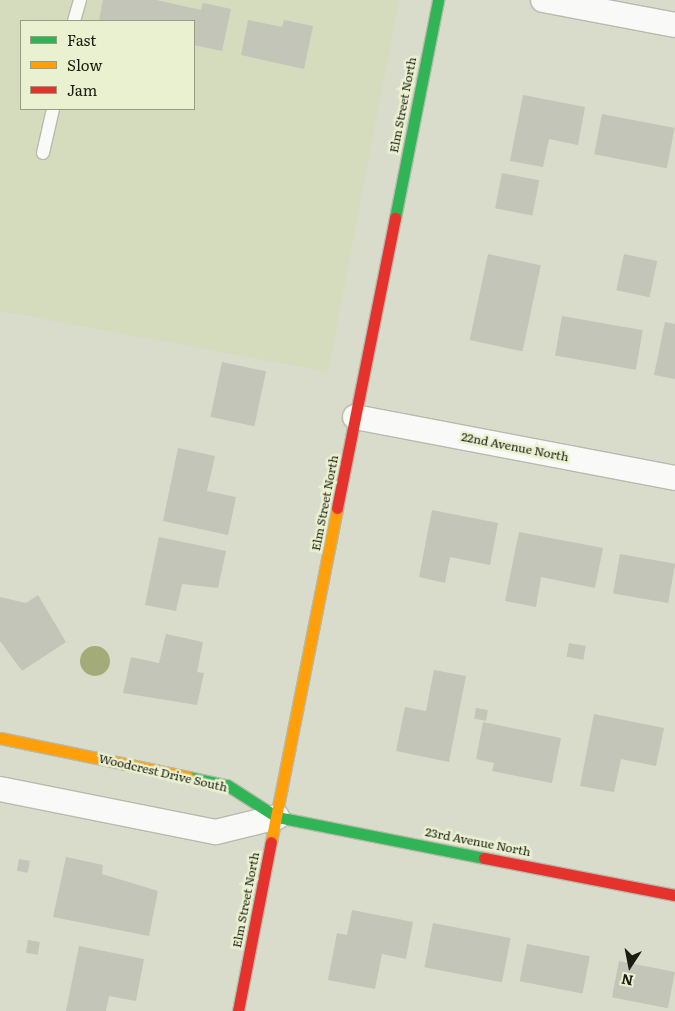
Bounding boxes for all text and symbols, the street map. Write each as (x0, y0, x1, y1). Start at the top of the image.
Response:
legend (20, 20, 195, 110)
text: Fast (67, 28, 96, 51)
text: Slow (67, 53, 102, 76)
street label: Elm Street North (387, 56, 419, 154)
text: Jam (67, 78, 97, 101)
street label: 22nd Avenue North (460, 430, 570, 464)
street label: Elm Street North (309, 454, 341, 552)
street label: Woodcrest Drive South (97, 751, 229, 795)
street label: 23rd Avenue North (424, 825, 532, 859)
street label: Elm Street North (230, 851, 262, 949)
north arrow (605, 941, 655, 991)
text: N (619, 970, 635, 992)

